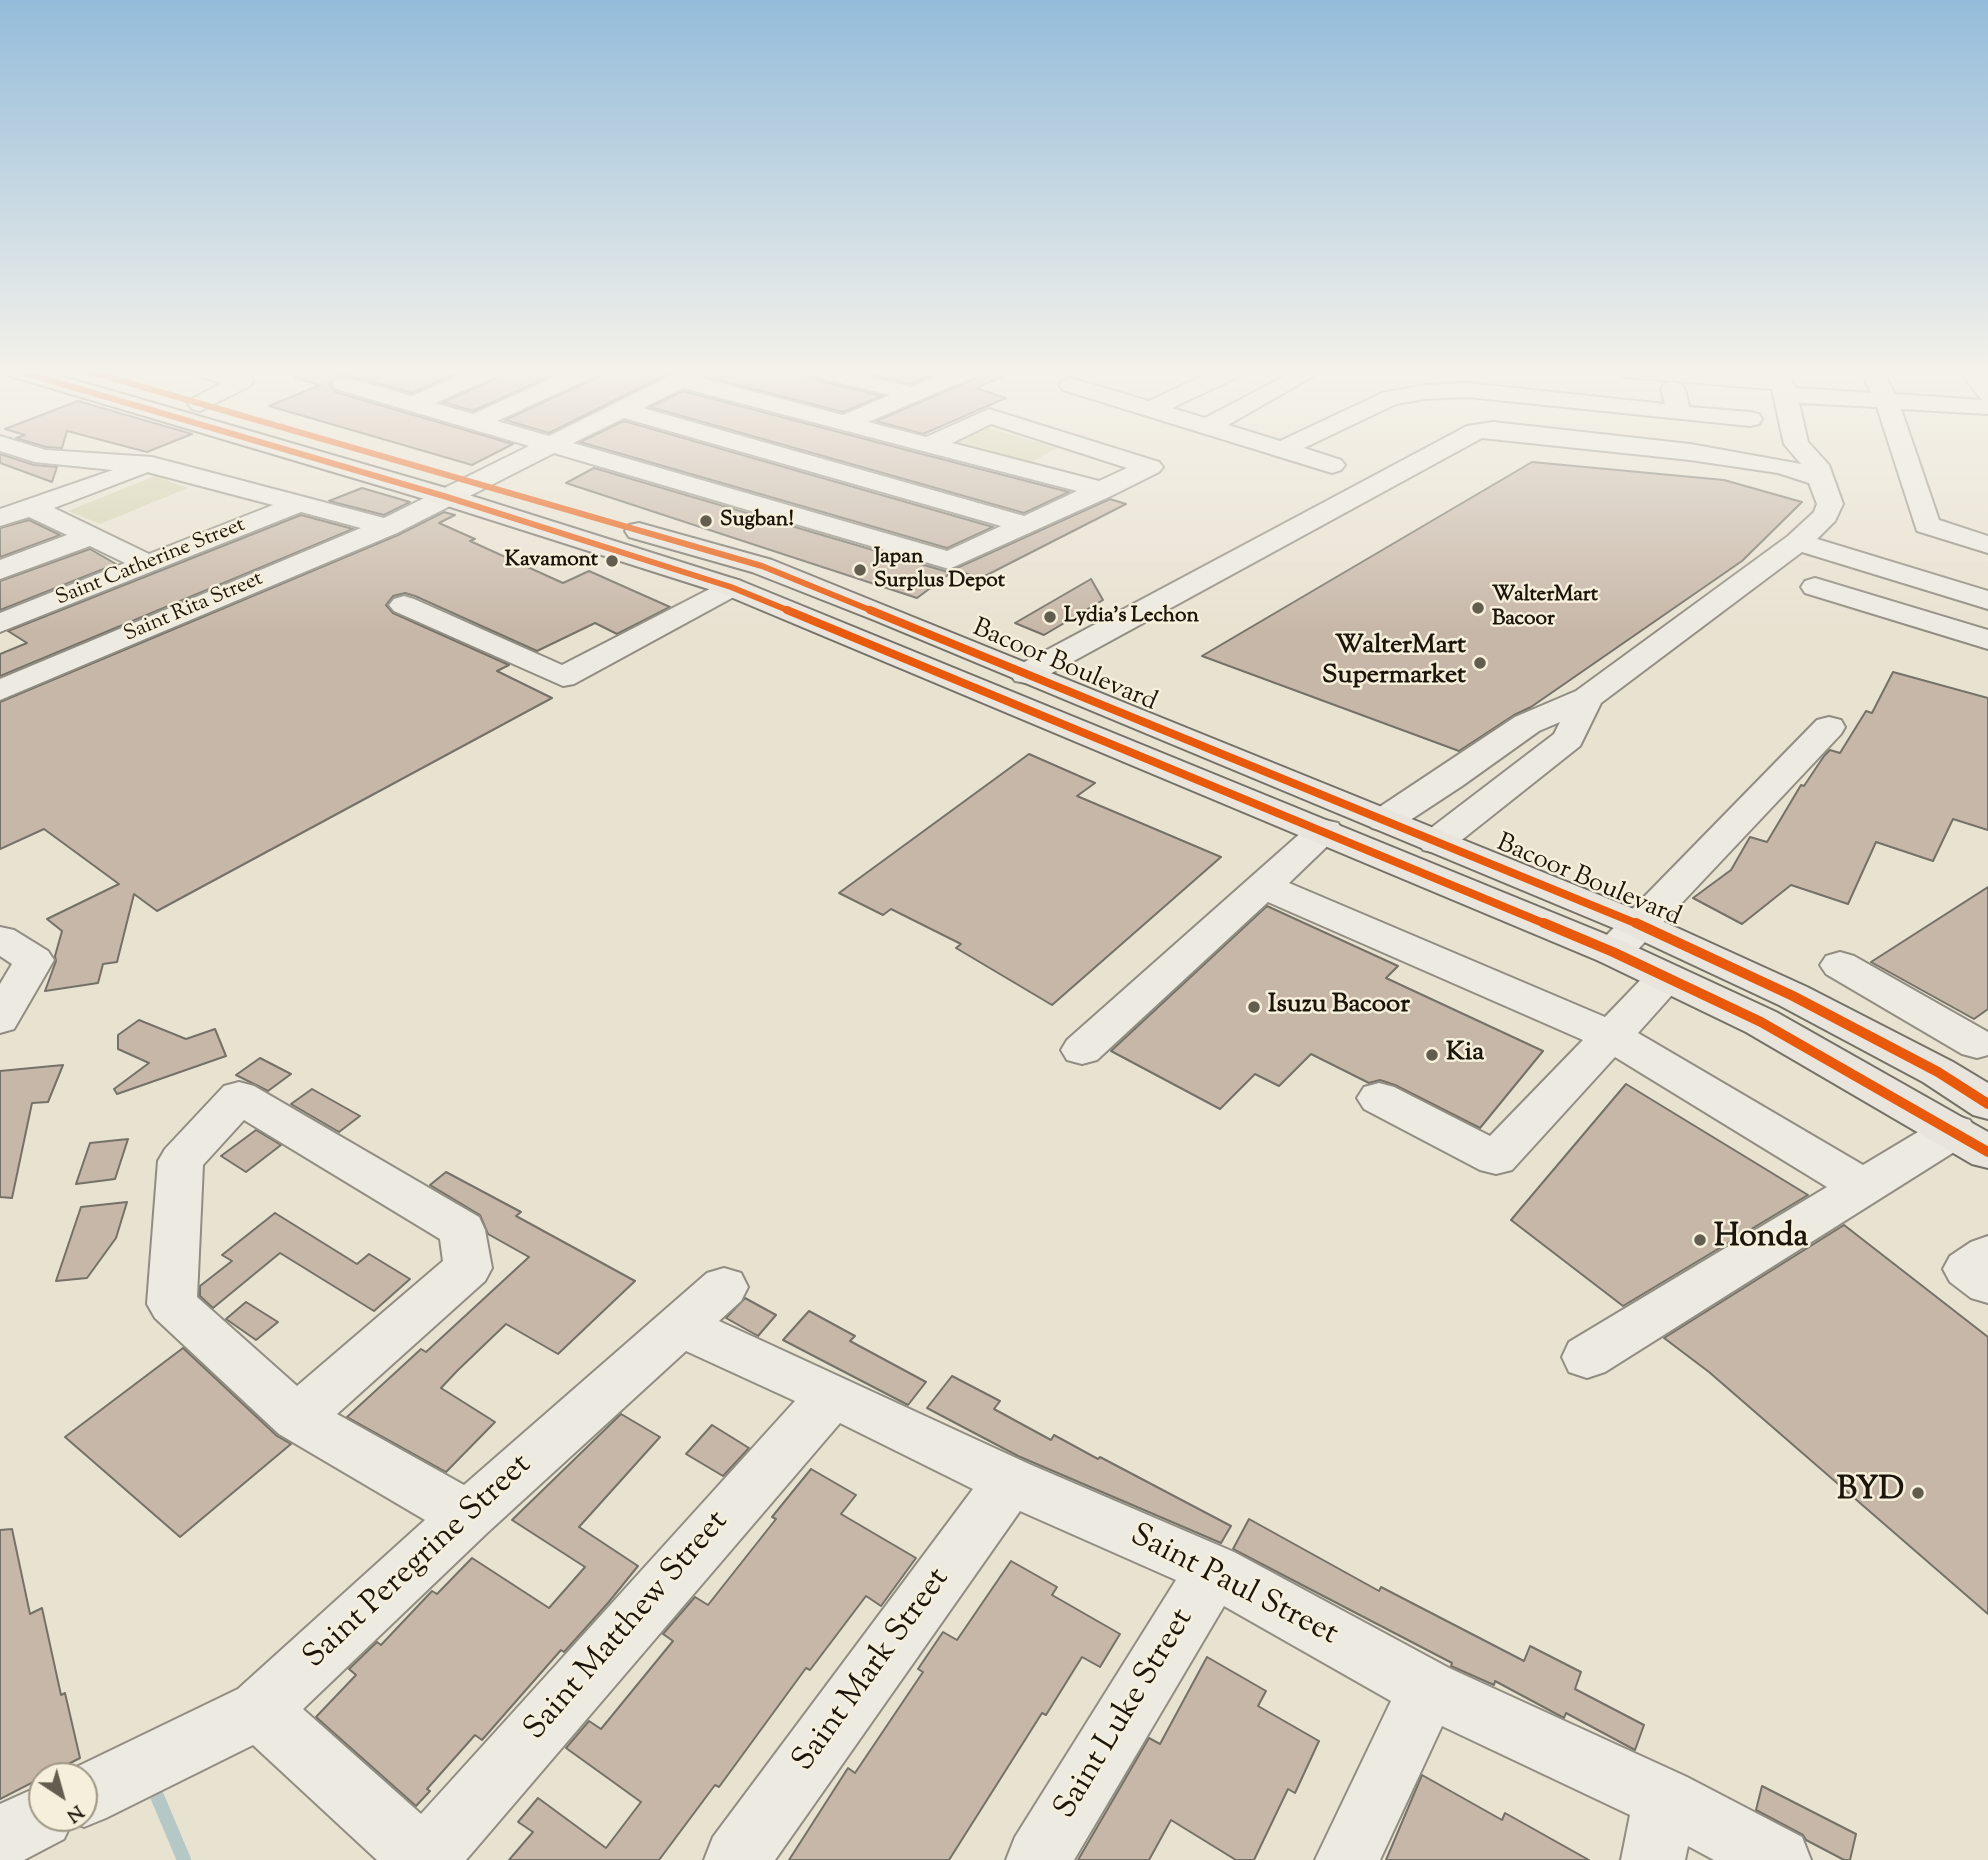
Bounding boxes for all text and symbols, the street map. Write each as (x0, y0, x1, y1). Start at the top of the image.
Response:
place label: Sugban! (720, 508, 794, 534)
marker: Sugban! (698, 513, 714, 529)
street label: Saint Catherine Street (53, 514, 249, 612)
place label: Japan Surplus Depot (874, 545, 1005, 595)
place label: Kavamont (505, 548, 598, 574)
marker: Kavamont (604, 553, 620, 569)
marker: Japan Surplus Depot (852, 562, 868, 578)
street label: Saint Rita Street (121, 567, 267, 649)
place label: WalterMart Bacoor (1492, 583, 1598, 633)
marker: WalterMart Bacoor (1470, 600, 1486, 616)
place label: Lydia's Lechon (1064, 604, 1199, 630)
marker: Lydia's Lechon (1042, 609, 1058, 625)
street label: Bacoor Boulevard (967, 614, 1161, 720)
place label: WalterMart Supermarket (1322, 632, 1466, 694)
marker: WalterMart Supermarket (1472, 655, 1488, 671)
street label: Bacoor Boulevard (1491, 829, 1685, 935)
place label: Isuzu Bacoor (1268, 991, 1410, 1023)
marker: Isuzu Bacoor (1246, 999, 1262, 1015)
place label: Kia (1446, 1039, 1484, 1071)
marker: Kia (1424, 1047, 1440, 1063)
place label: Honda (1714, 1221, 1808, 1259)
marker: Honda (1692, 1232, 1708, 1248)
street label: Saint Peregrine Street (297, 1448, 541, 1678)
place label: BYD (1837, 1474, 1904, 1512)
marker: BYD (1910, 1485, 1926, 1501)
street label: Saint Matthew Street (518, 1504, 738, 1750)
street label: Saint Paul Street (1123, 1518, 1343, 1656)
street label: Saint Mark Street (786, 1562, 960, 1780)
street label: Saint Luke Street (1048, 1603, 1204, 1827)
north arrow (28, 1762, 98, 1832)
text: N (60, 1797, 89, 1828)

